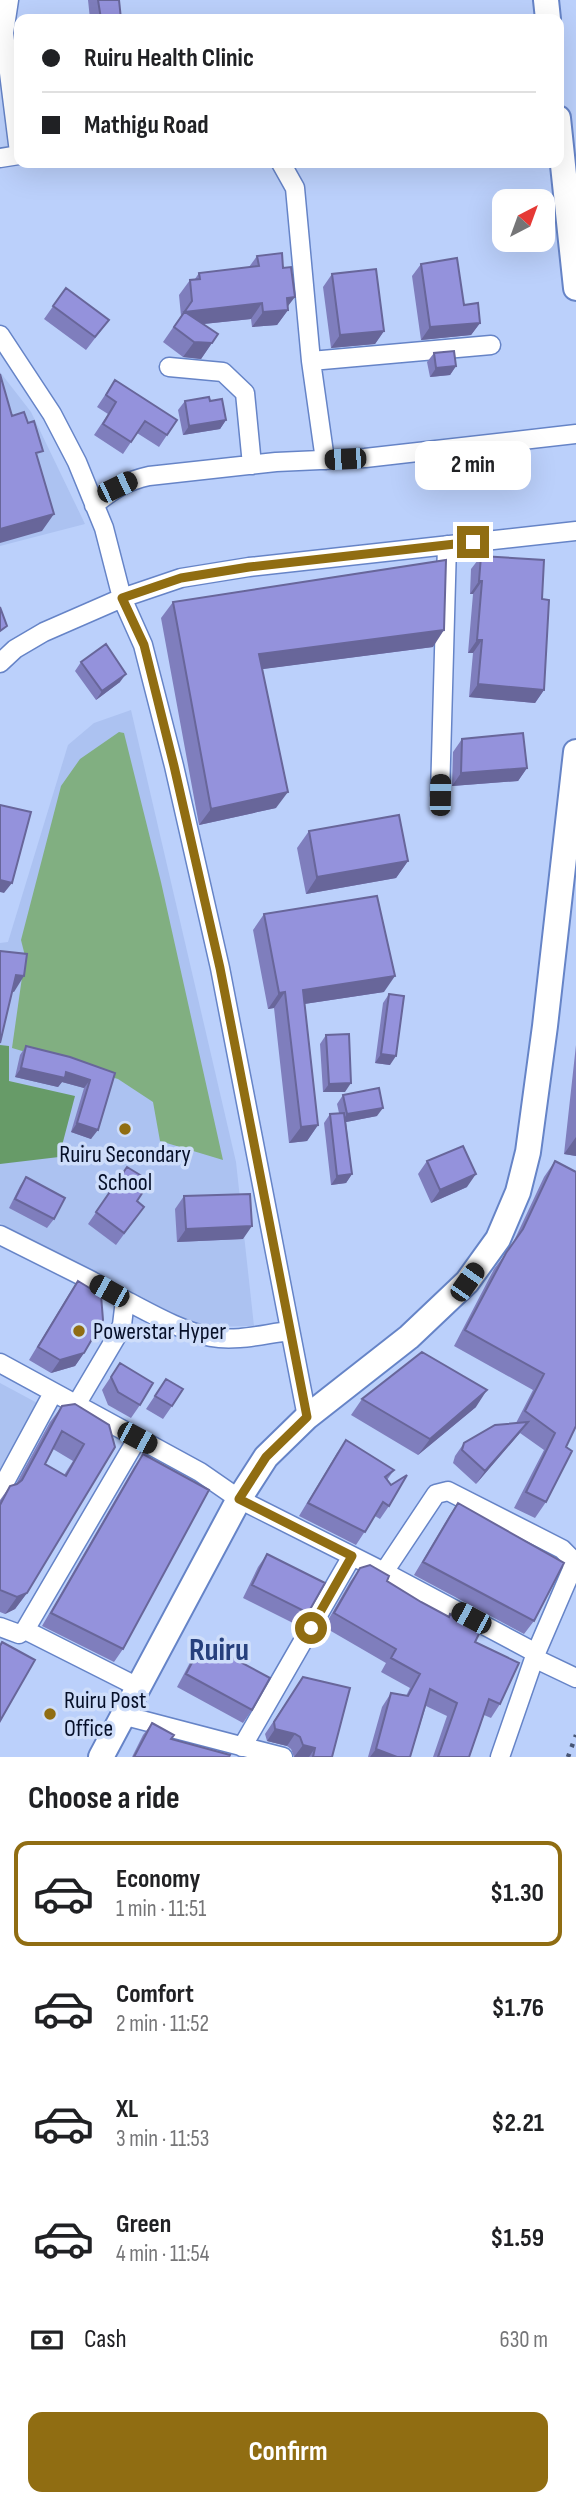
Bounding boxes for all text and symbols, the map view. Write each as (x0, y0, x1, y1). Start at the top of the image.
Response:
text: Ruiru Health Clinic (84, 43, 254, 74)
text: Mathigu Road (84, 110, 209, 141)
north arrow (492, 189, 555, 252)
map controls (492, 189, 555, 252)
callout: 2 min (415, 440, 531, 490)
car (324, 447, 367, 471)
text: 2 min (451, 451, 495, 479)
car (94, 468, 141, 506)
route end (457, 526, 489, 558)
car (430, 774, 451, 816)
marker: Ruiru Secondary School (117, 1121, 133, 1137)
place label: Ruiru Secondary School (59, 1140, 191, 1197)
car (447, 1259, 488, 1305)
car (86, 1272, 133, 1310)
place label: Powerstar Hyper (93, 1317, 226, 1346)
marker: Powerstar Hyper (71, 1323, 87, 1339)
car (114, 1419, 161, 1457)
car (448, 1599, 495, 1637)
route start (295, 1612, 327, 1644)
district label: Ruiru (189, 1631, 249, 1670)
place label: Ruiru Post Office (64, 1686, 146, 1743)
marker: Ruiru Post Office (42, 1706, 58, 1722)
text: Choose a ride (28, 1779, 180, 1818)
icon: car (32, 1862, 95, 1925)
text: Economy (116, 1864, 200, 1895)
text: $1.30 (490, 1878, 544, 1909)
text: 1 min · 11:51 (116, 1895, 206, 1923)
icon: car (32, 1977, 95, 2040)
text: Comfort (116, 1979, 194, 2010)
text: $1.76 (491, 1993, 544, 2024)
text: 2 min · 11:52 (116, 2010, 209, 2038)
icon: car (32, 2092, 95, 2155)
text: XL (116, 2094, 138, 2125)
text: $2.21 (491, 2108, 544, 2139)
text: 3 min · 11:53 (116, 2125, 209, 2153)
icon: car (32, 2207, 95, 2270)
text: Green (116, 2209, 171, 2240)
text: $1.59 (490, 2223, 544, 2254)
text: 4 min · 11:54 (116, 2240, 209, 2268)
icon: cash (28, 2321, 66, 2359)
text: Cash (84, 2324, 127, 2355)
text: 630 m (500, 2326, 548, 2354)
button: Confirm (28, 2412, 548, 2492)

